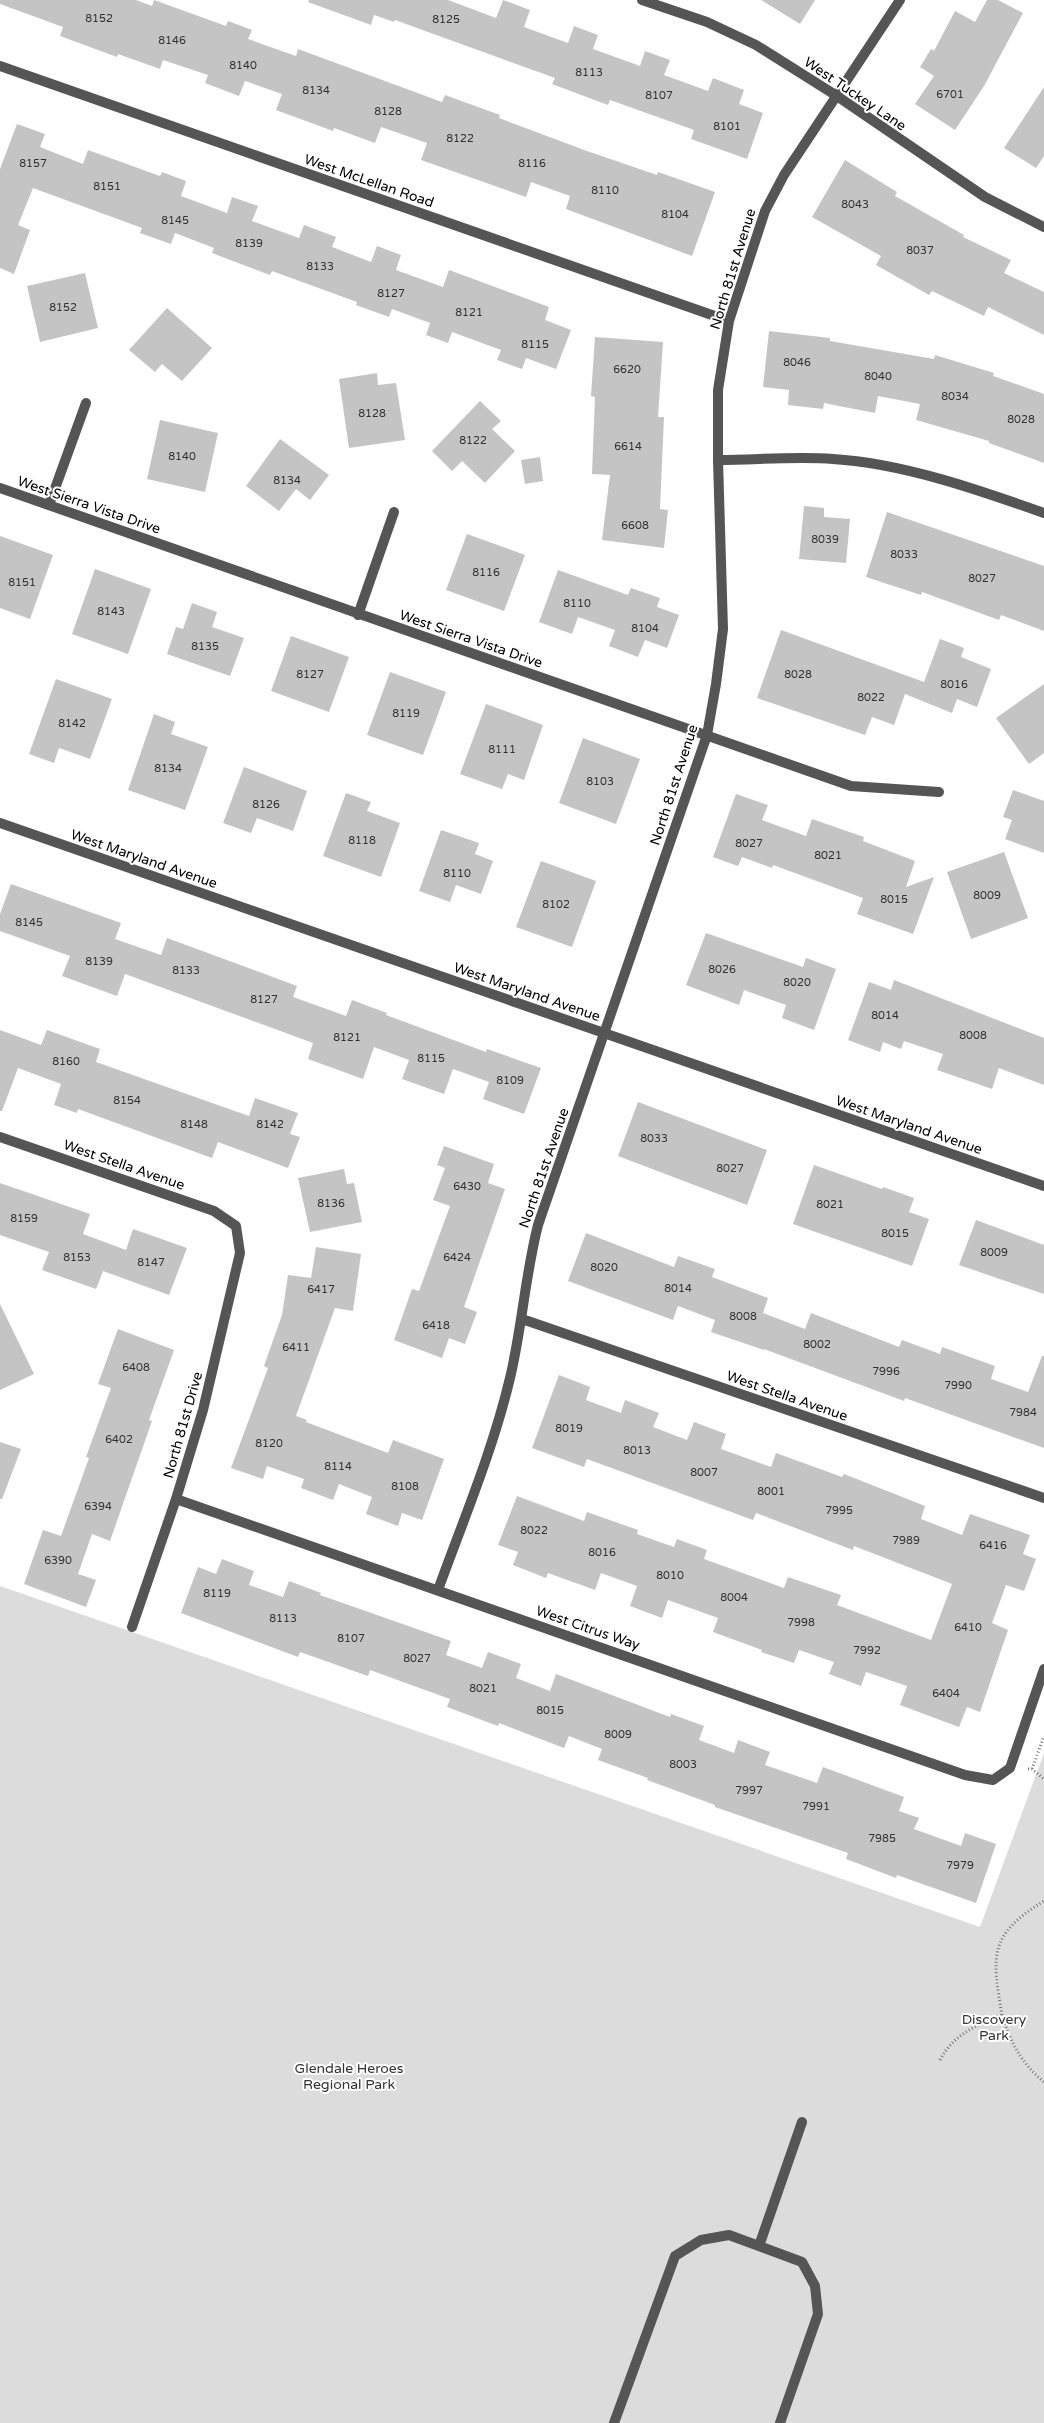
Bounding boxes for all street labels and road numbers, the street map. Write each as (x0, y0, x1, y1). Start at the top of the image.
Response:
street label: West Tuckey Lane (801, 53, 909, 135)
street label: West McLellan Road (302, 151, 436, 211)
street label: North 81st Avenue (706, 206, 760, 332)
street label: West Sierra Vista Drive (15, 472, 163, 538)
street label: West Sierra Vista Drive (397, 606, 545, 672)
street label: North 81st Avenue (646, 722, 702, 847)
street label: West Maryland Avenue (69, 826, 220, 892)
street label: West Maryland Avenue (452, 959, 603, 1025)
street label: West Maryland Avenue (834, 1092, 985, 1158)
street label: North 81st Avenue (515, 1106, 573, 1230)
street label: West Stella Avenue (61, 1136, 187, 1194)
street label: West Stella Avenue (724, 1367, 850, 1425)
street label: North 81st Drive (160, 1370, 206, 1480)
street label: West Citrus Way (534, 1602, 643, 1654)

